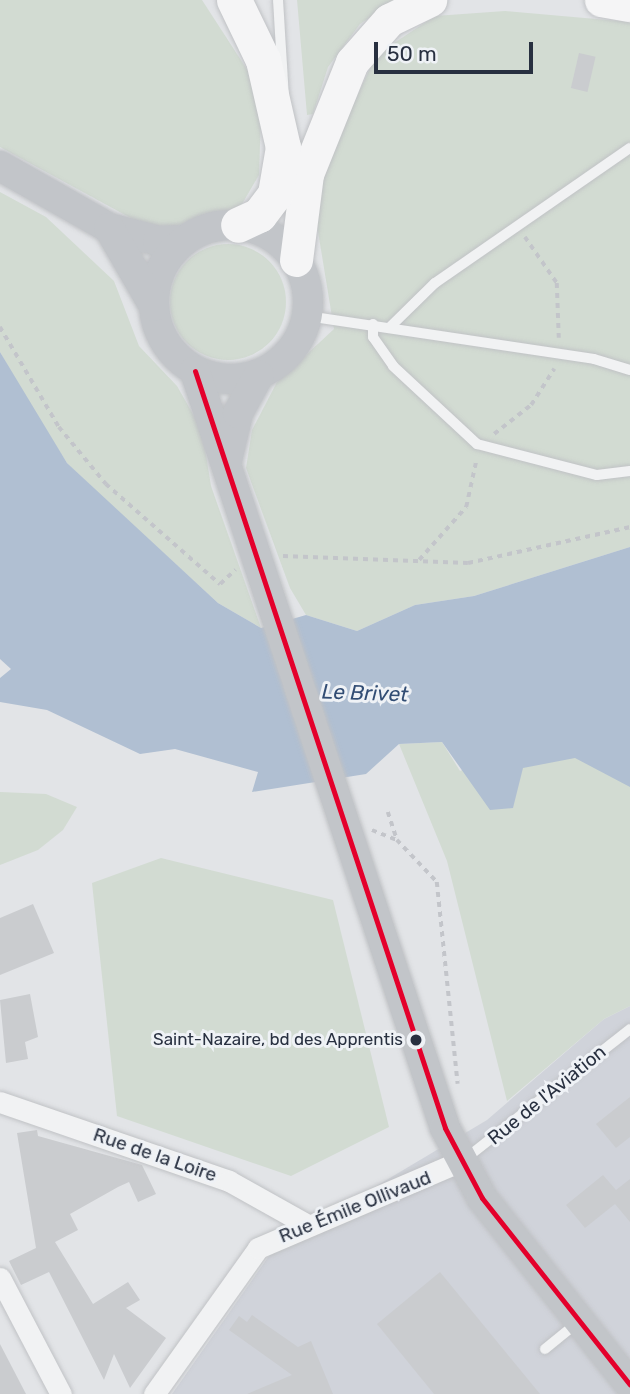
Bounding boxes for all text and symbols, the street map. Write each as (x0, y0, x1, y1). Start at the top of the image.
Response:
scale bar (378, 28, 537, 72)
text: 50 m (387, 41, 437, 66)
water label: Le Brivet (321, 679, 409, 707)
place label: Saint-Nazaire, bd des Apprentis (153, 1030, 403, 1050)
marker: Saint-Nazaire, bd des Apprentis (409, 1033, 423, 1047)
street label: Rue de l'Aviation (483, 1040, 611, 1150)
street label: Rue de la Loire (90, 1123, 220, 1187)
street label: Rue Émile Ollivaud (276, 1166, 434, 1248)

